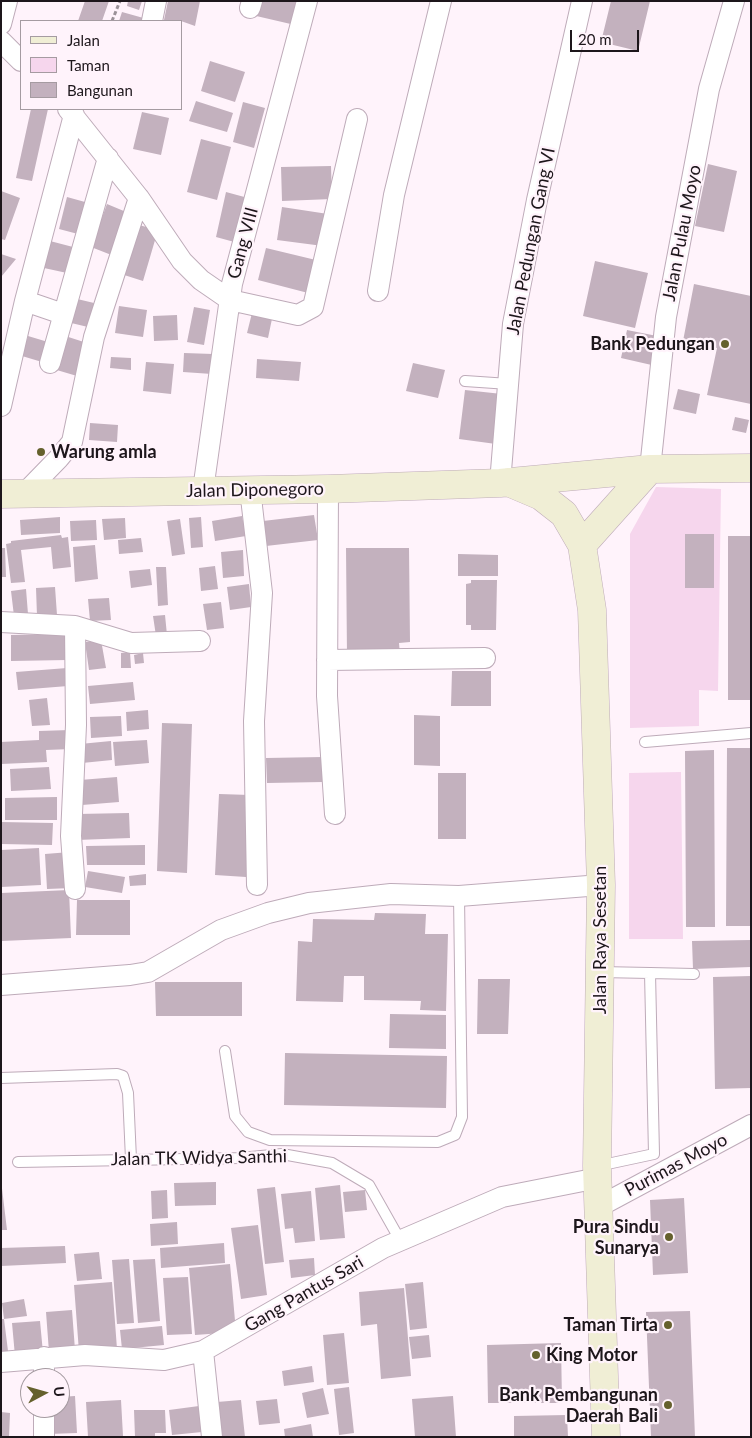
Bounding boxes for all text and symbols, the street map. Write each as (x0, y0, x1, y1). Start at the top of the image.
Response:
legend (20, 20, 182, 110)
scale bar (572, 20, 641, 52)
text: 20 m (578, 30, 612, 48)
text: Jalan (67, 31, 100, 49)
text: Taman (67, 56, 110, 74)
text: Bangunan (67, 81, 133, 99)
street label: Jalan Pedungan Gang VI (502, 146, 560, 336)
street label: Jalan Pulau Moyo (658, 163, 706, 303)
street label: Gang VIII (223, 205, 263, 281)
place label: Bank Pedungan (590, 333, 715, 355)
marker: Bank Pedungan (719, 338, 731, 350)
place label: Warung amla (51, 441, 157, 463)
marker: Warung amla (35, 446, 47, 458)
street label: Jalan Diponegoro (186, 478, 324, 502)
street label: Jalan Raya Sesetan (589, 866, 611, 1014)
street label: Purimas Moyo (621, 1129, 731, 1201)
street label: Jalan TK Widya Santhi (111, 1146, 287, 1170)
place label: Pura Sindu Sunarya (573, 1216, 659, 1258)
marker: Pura Sindu Sunarya (663, 1231, 675, 1243)
street label: Gang Pantus Sari (241, 1251, 367, 1337)
place label: Taman Tirta (563, 1314, 658, 1336)
marker: Taman Tirta (662, 1319, 674, 1331)
place label: King Motor (546, 1344, 638, 1366)
marker: King Motor (530, 1349, 542, 1361)
north arrow (20, 1368, 70, 1418)
place label: Bank Pembangunan Daerah Bali (499, 1384, 658, 1426)
text: U (50, 1385, 68, 1398)
marker: Bank Pembangunan Daerah Bali (662, 1399, 674, 1411)

